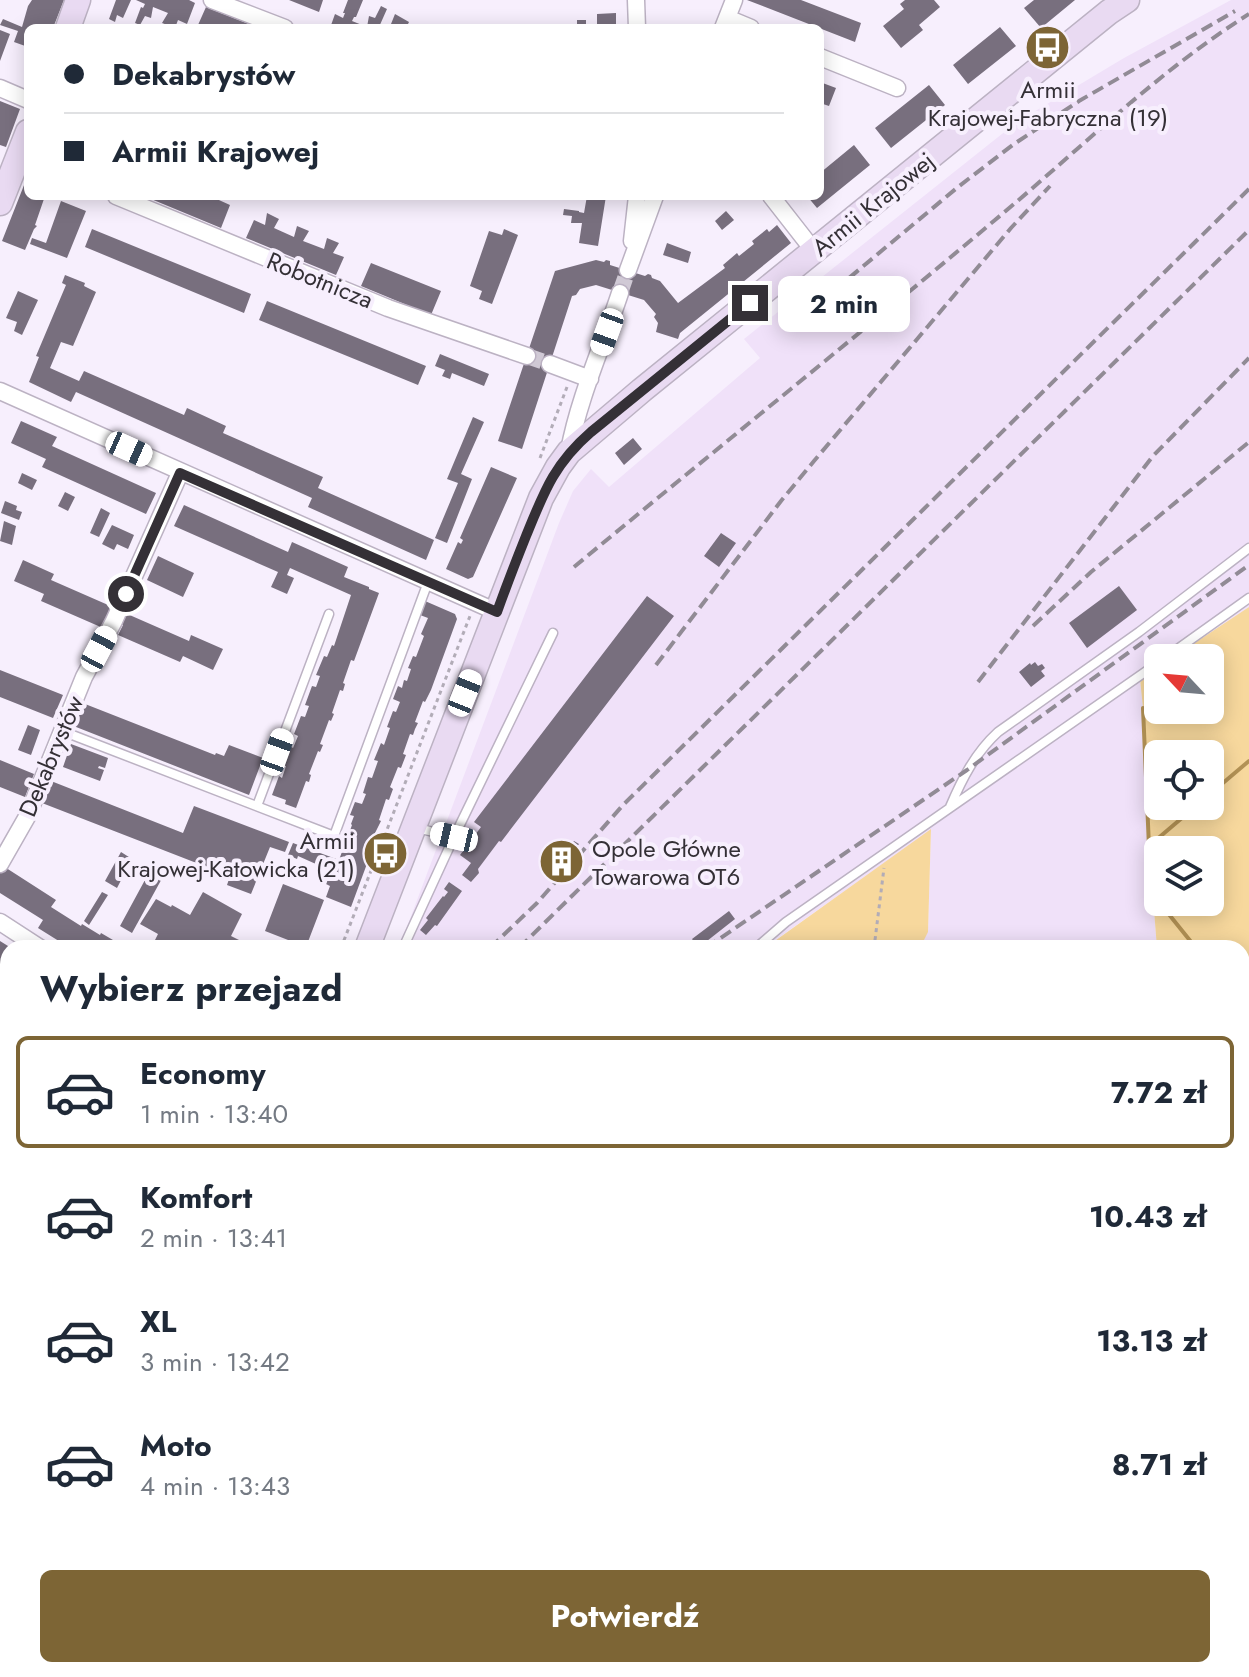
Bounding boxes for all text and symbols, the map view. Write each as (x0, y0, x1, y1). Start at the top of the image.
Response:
bus stop icon: Armii Krajowej-Fabryczna (19) (1024, 23, 1072, 71)
text: Dekabrystów (112, 53, 295, 96)
place label: Armii Krajowej-Fabryczna (19) (928, 72, 1168, 135)
text: Armii Krajowej (112, 130, 319, 173)
street label: Armii Krajowej (804, 144, 942, 264)
street label: Robotnicza (262, 243, 378, 317)
callout: 2 min (778, 275, 910, 331)
route end (732, 285, 768, 321)
text: 2 min (810, 285, 878, 323)
car (588, 305, 626, 359)
car (102, 428, 156, 470)
route start (108, 576, 144, 612)
car (77, 622, 121, 676)
north arrow (1144, 644, 1224, 724)
map controls (1144, 644, 1224, 916)
car (445, 666, 485, 720)
street label: Dekabrystów (10, 689, 92, 822)
car (258, 725, 296, 779)
button: locate (1144, 740, 1224, 820)
car (428, 820, 480, 854)
place label: Armii Krajowej-Katowicka (21) (117, 823, 355, 886)
bus stop icon: Armii Krajowej-Katowicka (21) (362, 830, 410, 878)
place label: Opole Główne Towarowa OT6 (592, 831, 741, 894)
button: layers (1144, 836, 1224, 916)
building icon: Opole Główne Towarowa OT6 (537, 838, 585, 886)
text: Wybierz przejazd (40, 962, 343, 1014)
text: Economy (140, 1052, 266, 1095)
icon: car (44, 1056, 116, 1128)
text: 7.72 zł (1111, 1071, 1206, 1114)
text: 1 min · 13:40 (140, 1095, 288, 1133)
text: Komfort (140, 1176, 252, 1219)
icon: car (44, 1180, 116, 1252)
text: 10.43 zł (1089, 1195, 1206, 1238)
text: 2 min · 13:41 (140, 1219, 287, 1257)
text: XL (140, 1300, 176, 1343)
icon: car (44, 1304, 116, 1376)
text: 13.13 zł (1096, 1319, 1206, 1362)
text: 3 min · 13:42 (140, 1343, 290, 1381)
text: Moto (140, 1424, 212, 1467)
icon: car (44, 1428, 116, 1500)
text: 8.71 zł (1112, 1443, 1206, 1486)
text: 4 min · 13:43 (140, 1467, 290, 1505)
button: Potwierdź (40, 1570, 1210, 1662)

